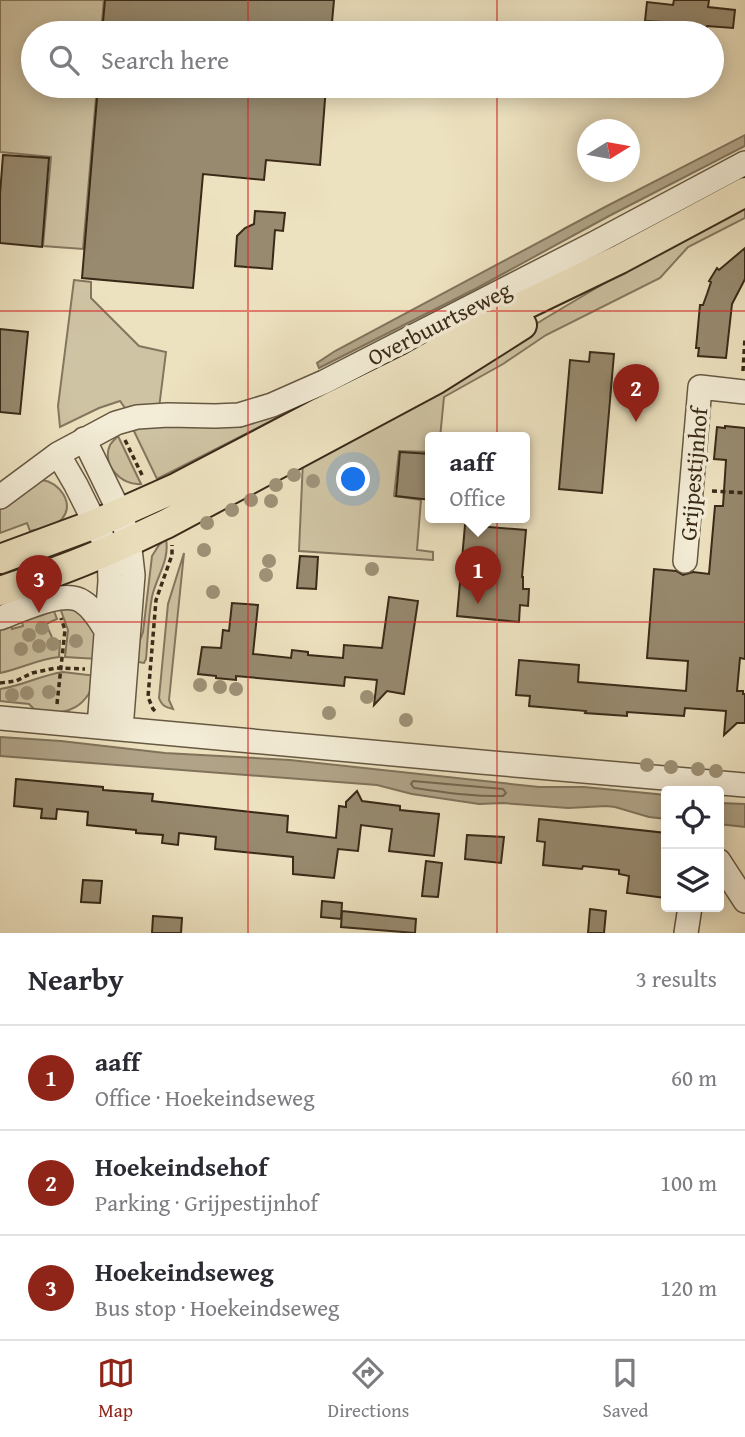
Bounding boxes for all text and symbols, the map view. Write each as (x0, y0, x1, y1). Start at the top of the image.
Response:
search box (21, 21, 724, 98)
text: Search here (101, 40, 229, 79)
icon: search (45, 41, 83, 79)
north arrow (577, 119, 640, 182)
street label: Overbuurtseweg (361, 272, 517, 373)
pin: 2 (613, 364, 659, 422)
street label: Grijpestijnhof (671, 403, 715, 542)
popup (425, 432, 530, 523)
text: aaff (449, 442, 494, 481)
your location (336, 462, 370, 496)
text: Office (449, 481, 506, 514)
pin: 1 (455, 546, 501, 604)
pin: 3 (16, 555, 62, 613)
map controls (661, 786, 724, 912)
button: locate (661, 786, 724, 849)
button: layers (661, 849, 724, 912)
text: Nearby (28, 957, 124, 1001)
text: 3 results (636, 962, 717, 995)
text: aaff (95, 1042, 140, 1081)
text: 1 (45, 1061, 57, 1094)
text: 60 m (671, 1061, 717, 1094)
text: Office · Hoekeindseweg (95, 1081, 315, 1114)
text: Hoekeindsehof (95, 1147, 267, 1186)
text: 2 (45, 1166, 57, 1199)
text: 100 m (660, 1166, 717, 1199)
text: Parking · Grijpestijnhof (95, 1186, 318, 1219)
text: Hoekeindseweg (95, 1252, 274, 1291)
text: 3 (45, 1271, 57, 1304)
text: 120 m (660, 1271, 717, 1304)
text: Bus stop · Hoekeindseweg (95, 1291, 340, 1324)
tab: Map (97, 1354, 135, 1424)
tab: Directions (328, 1354, 409, 1424)
tab: Saved (602, 1354, 648, 1424)

